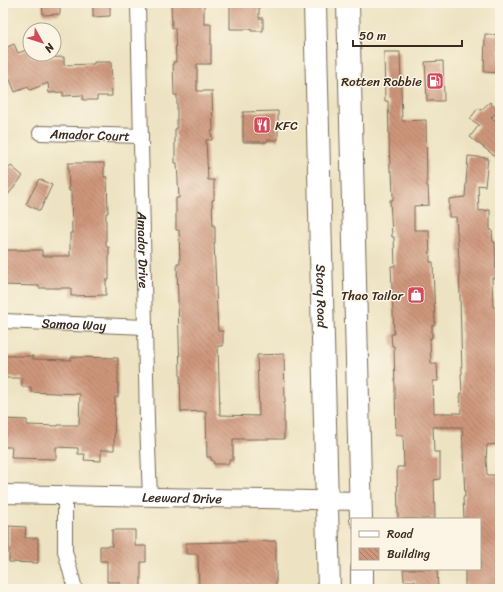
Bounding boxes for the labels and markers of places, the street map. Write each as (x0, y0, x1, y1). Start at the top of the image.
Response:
place label: Rotten Robbie (341, 70, 422, 93)
fuel station icon: Rotten Robbie (425, 71, 445, 91)
place label: KFC (275, 114, 298, 137)
restaurant icon: KFC (252, 115, 272, 135)
place label: Thao Tailor (341, 284, 404, 307)
shop icon: Thao Tailor (406, 285, 426, 305)

